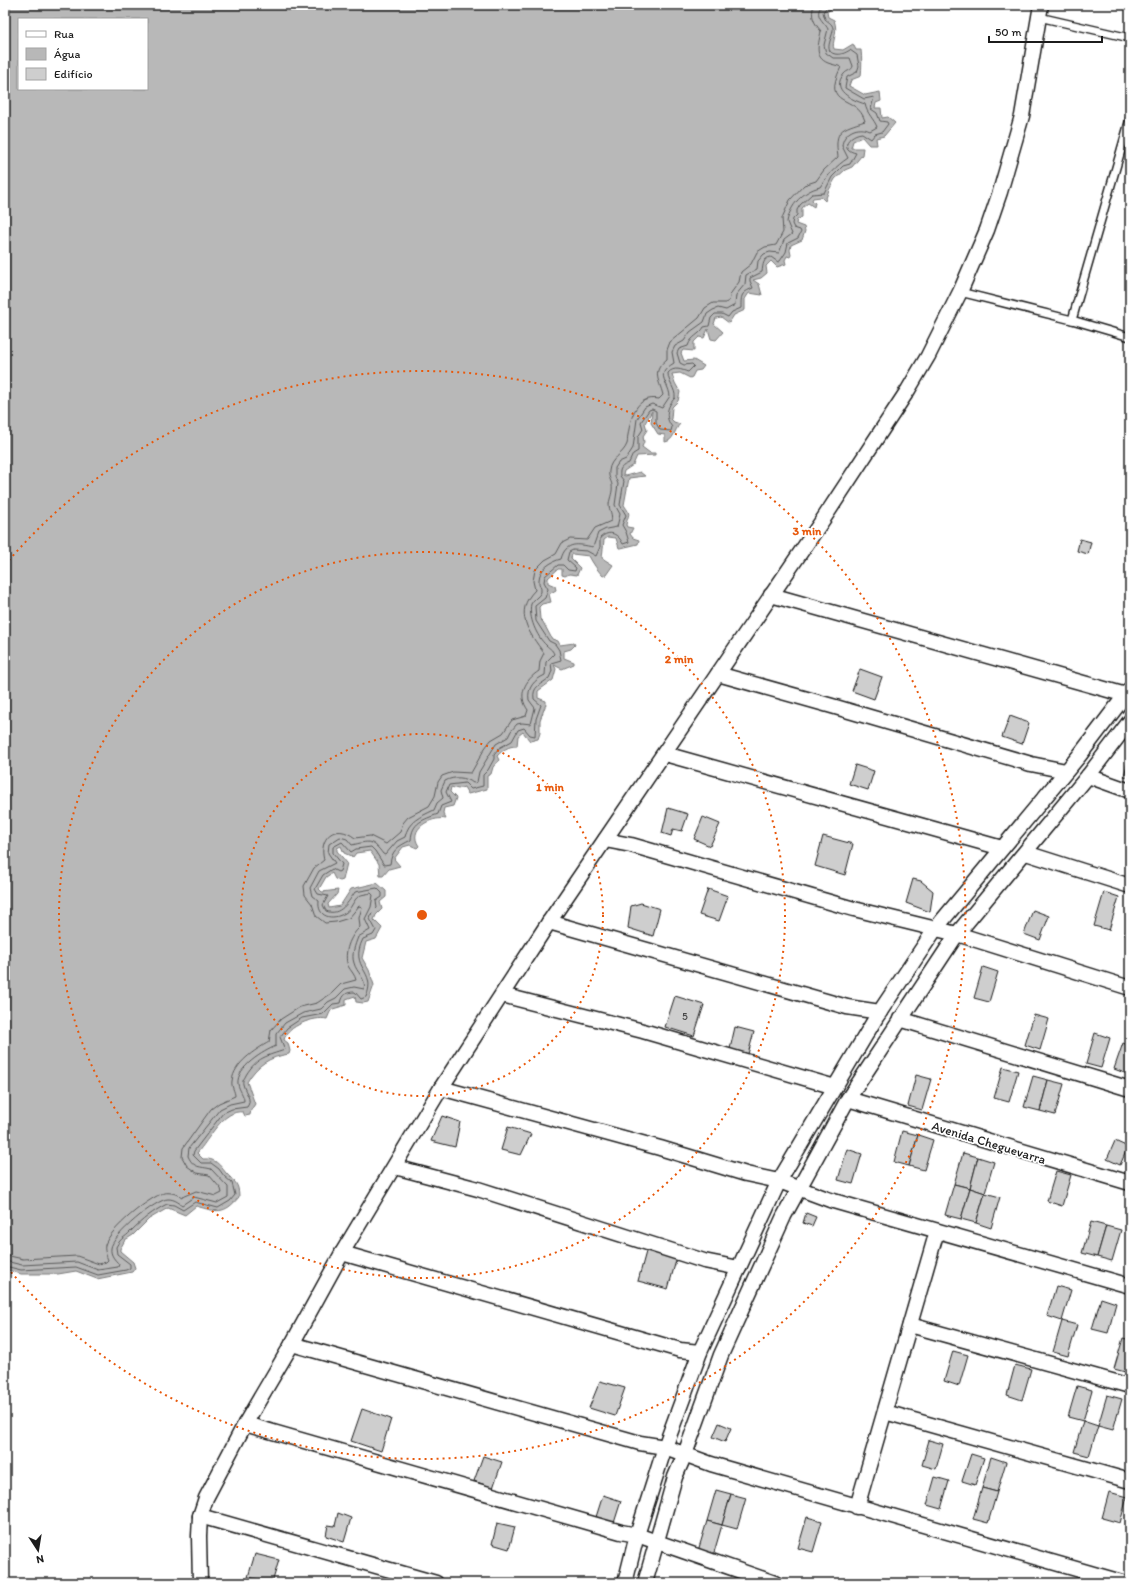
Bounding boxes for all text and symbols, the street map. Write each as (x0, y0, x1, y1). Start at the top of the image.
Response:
legend (18, 18, 148, 90)
scale bar (989, 18, 1102, 44)
text: 50 m (995, 25, 1021, 39)
text: Rua (54, 27, 74, 41)
text: Água (54, 47, 80, 61)
text: Edifício (54, 67, 93, 81)
text: 3 min (793, 524, 822, 538)
text: 2 min (665, 652, 694, 666)
text: 1 min (536, 780, 565, 794)
centre of rings (415, 908, 429, 922)
house number: 5 (682, 1010, 688, 1023)
street label: Avenida Cheguevarra (930, 1118, 1048, 1167)
north arrow (18, 1530, 58, 1570)
text: N (35, 1552, 45, 1566)

